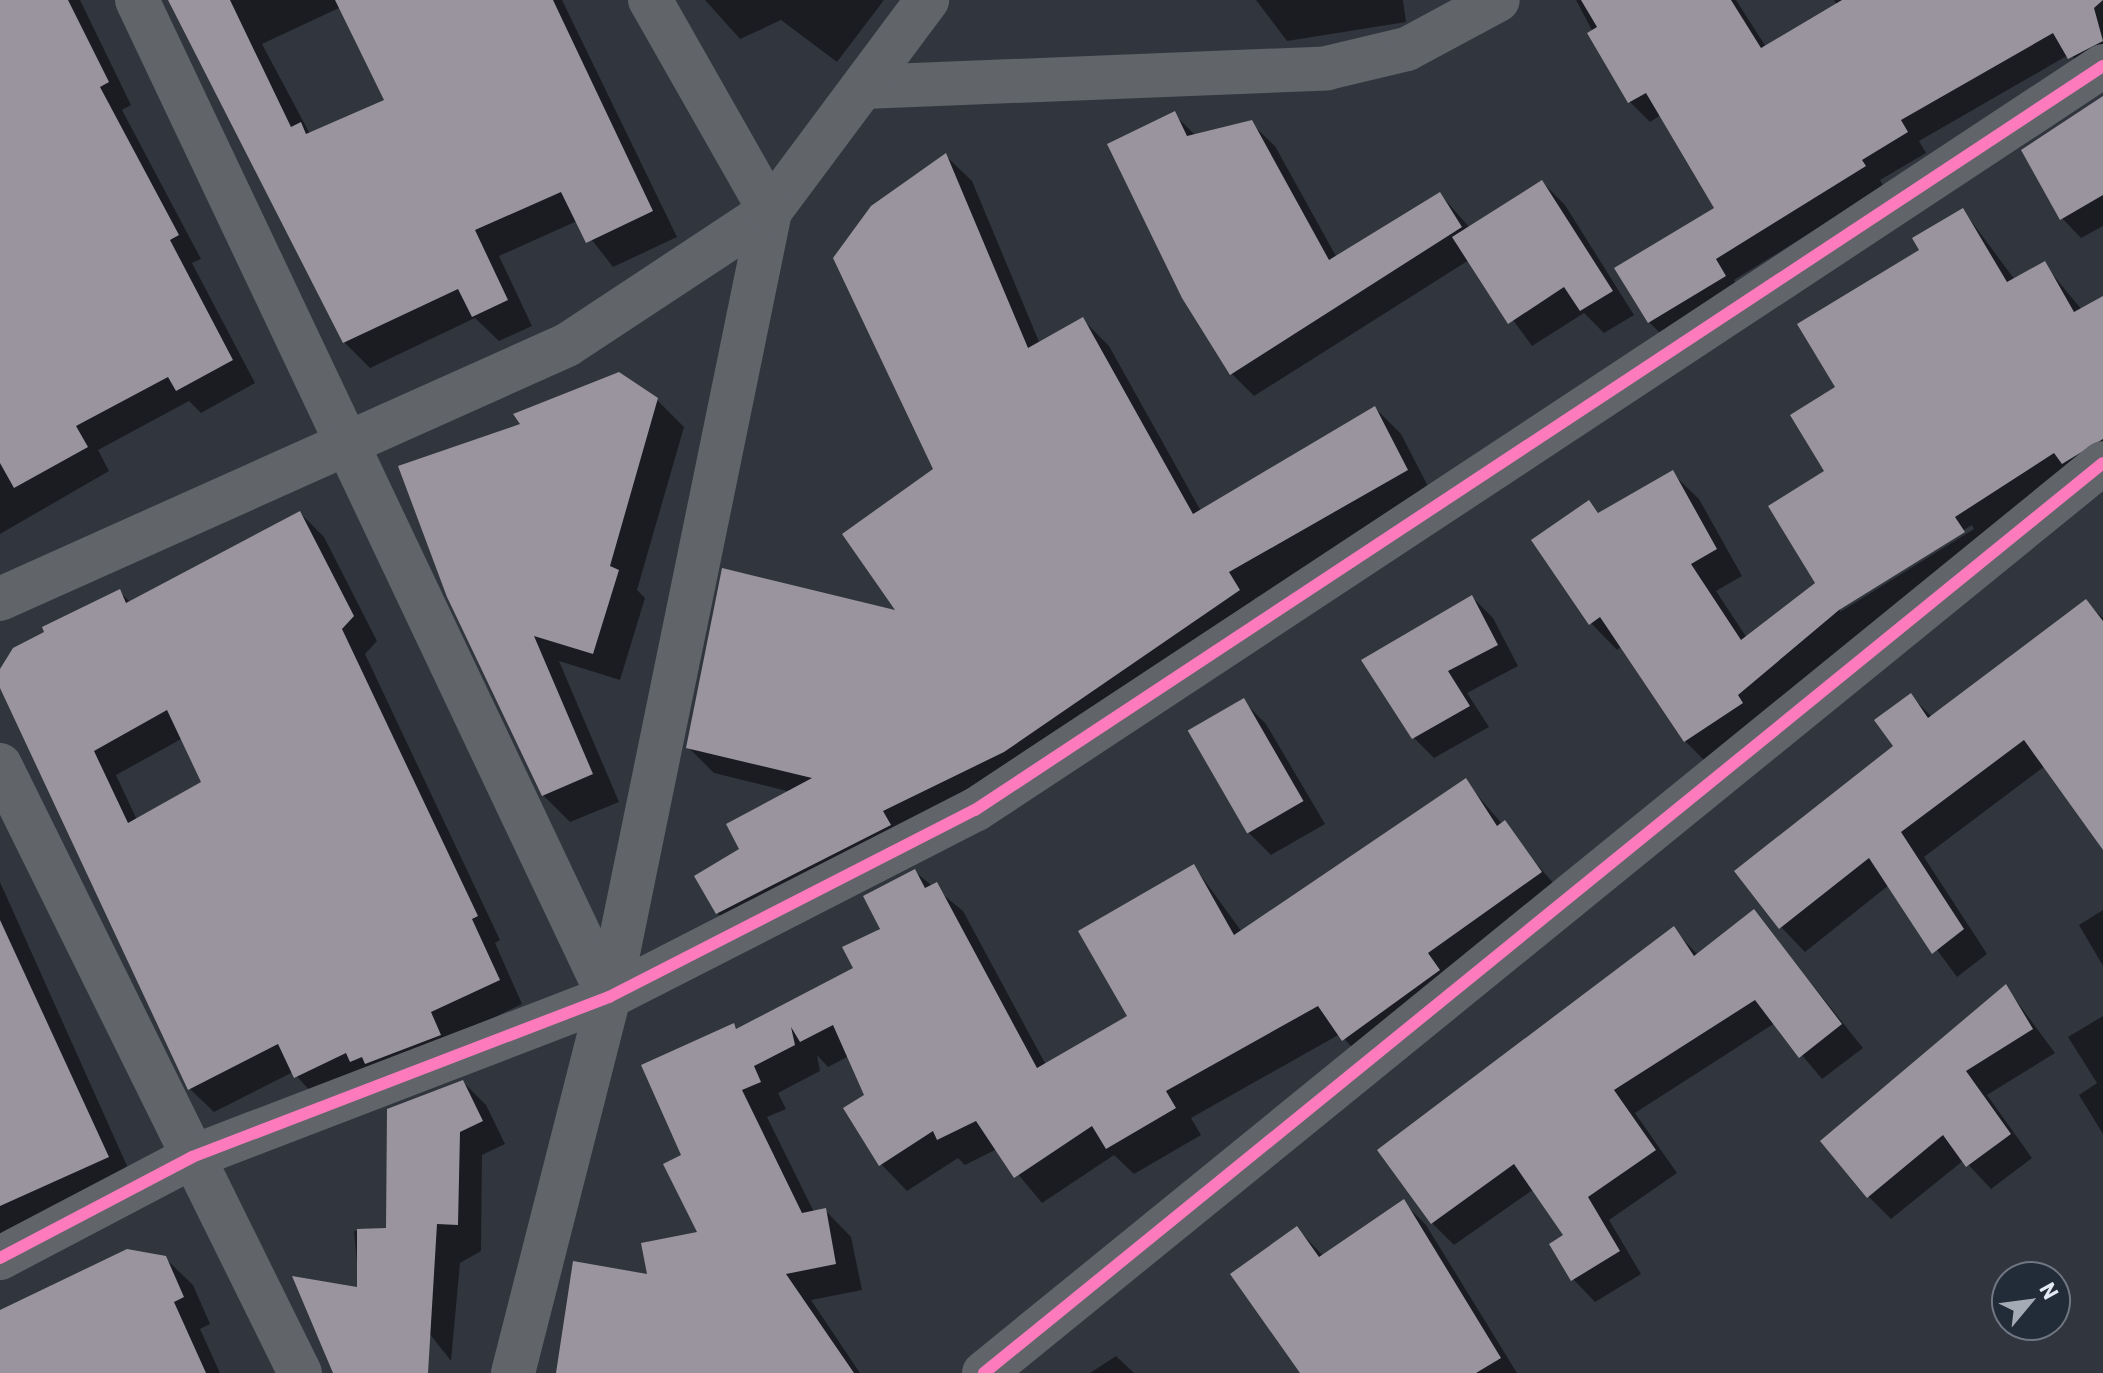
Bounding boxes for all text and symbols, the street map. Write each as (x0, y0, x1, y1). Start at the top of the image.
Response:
north arrow (1991, 1261, 2071, 1341)
text: N (2035, 1278, 2065, 1303)

